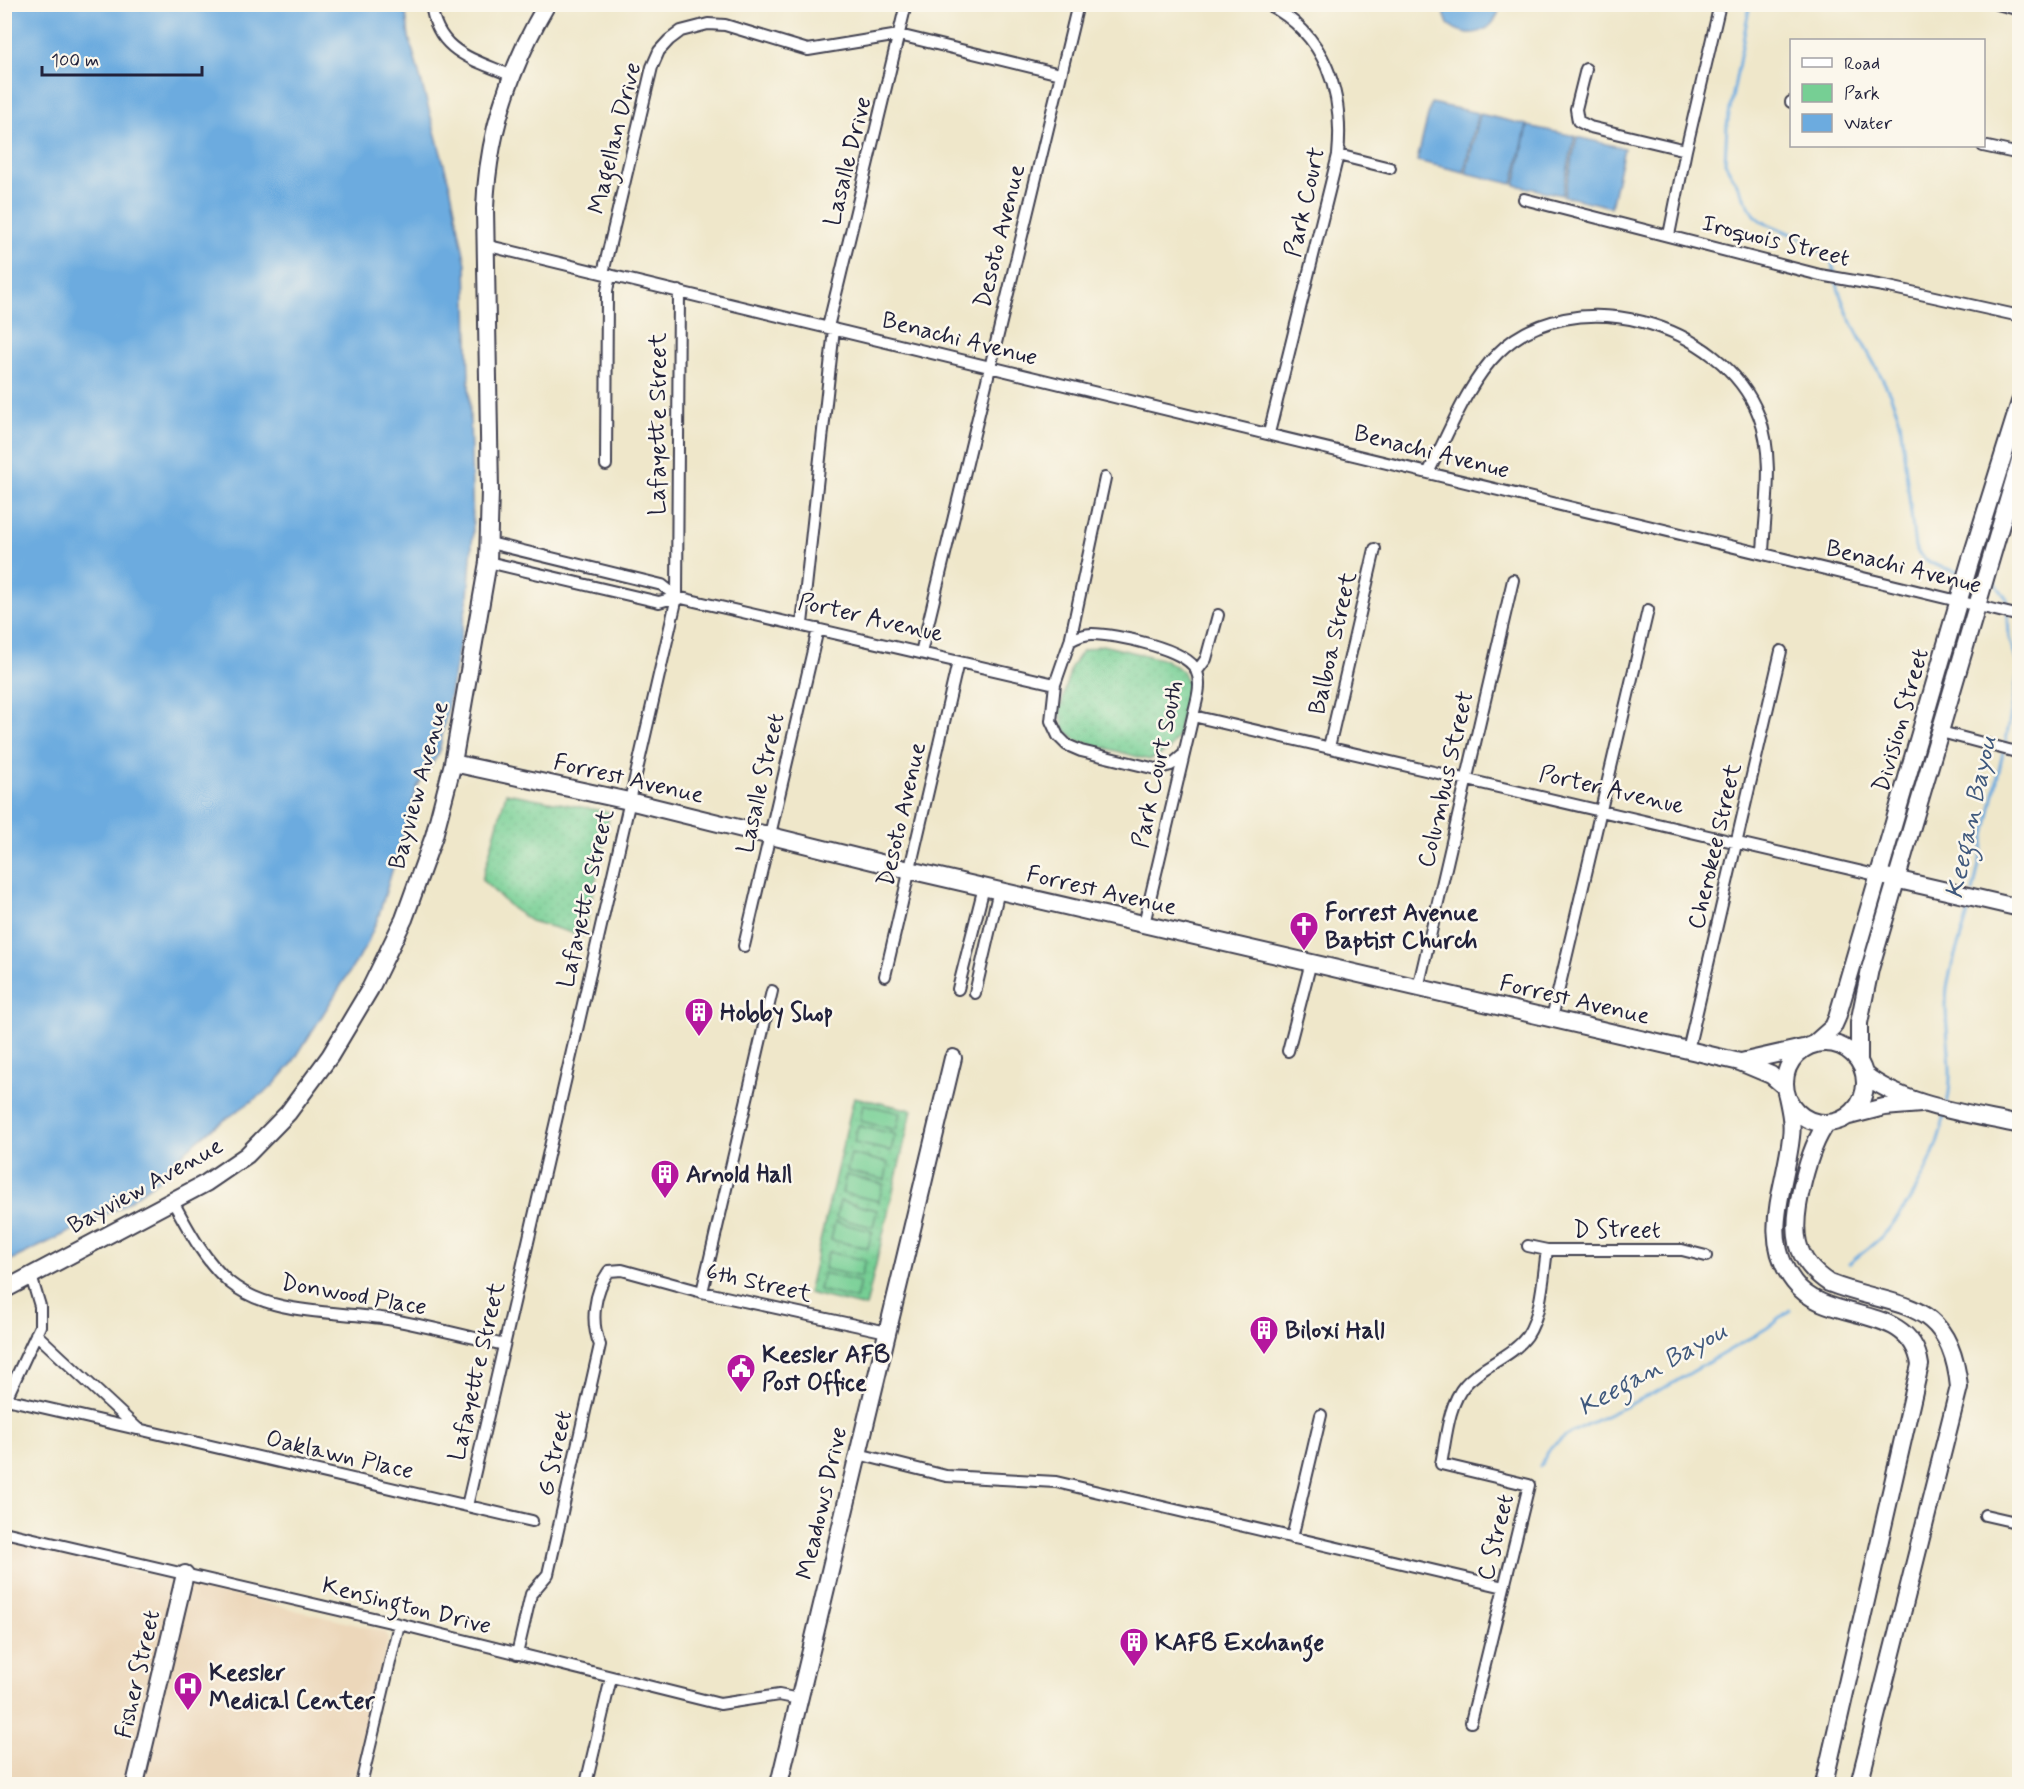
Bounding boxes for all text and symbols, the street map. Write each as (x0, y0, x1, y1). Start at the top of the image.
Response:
scale bar (42, 39, 202, 77)
legend (1790, 39, 1985, 147)
text: 100 m (51, 49, 99, 73)
text: Road (1844, 52, 1880, 76)
street label: Magellan Drive (582, 59, 652, 218)
text: Park (1844, 82, 1880, 106)
street label: Lasalle Drive (817, 93, 879, 229)
text: Water (1844, 112, 1893, 136)
street label: Park Court (1278, 144, 1333, 260)
street label: Desoto Avenue (968, 161, 1033, 311)
street label: Iroquois Street (1699, 208, 1853, 275)
street label: Benachi Avenue (879, 305, 1041, 374)
street label: Lafayette Street (643, 333, 674, 515)
street label: Benachi Avenue (1351, 418, 1513, 487)
street label: Benachi Avenue (1823, 533, 1985, 602)
street label: Balboa Street (1302, 569, 1365, 718)
street label: Porter Avenue (795, 587, 946, 650)
street label: Division Street (1866, 645, 1937, 796)
street label: Park Court South (1126, 678, 1191, 851)
street label: Columbus Street (1411, 688, 1482, 871)
street label: Bayview Avenue (382, 698, 457, 873)
street label: Lasalle Street (730, 710, 793, 856)
water label: Keegan Bayou (1938, 733, 2009, 903)
street label: Desoto Avenue (871, 739, 934, 889)
street label: Forrest Avenue (551, 747, 707, 812)
street label: Porter Avenue (1536, 759, 1687, 822)
street label: Cherokee Street (1681, 760, 1750, 933)
street label: Lafayette Street (551, 806, 622, 991)
street label: Forrest Avenue (1024, 859, 1180, 924)
place label: Forrest Avenue Baptist Church (1325, 898, 1478, 957)
church icon: Forrest Avenue Baptist Church (1288, 910, 1320, 952)
street label: Forrest Avenue (1497, 968, 1653, 1033)
building icon: Hobby Shop (683, 996, 715, 1038)
place label: Hobby Shop (720, 998, 833, 1029)
street label: Bayview Avenue (63, 1131, 229, 1242)
building icon: Arnold Hall (649, 1158, 681, 1200)
place label: Arnold Hall (686, 1160, 792, 1191)
street label: D Street (1573, 1215, 1661, 1246)
street label: 6th Street (703, 1256, 815, 1311)
street label: Donwood Place (278, 1267, 429, 1324)
street label: Lafayette Street (442, 1279, 513, 1464)
building icon: Biloxi Hall (1248, 1314, 1280, 1356)
water label: Keegan Bayou (1572, 1315, 1735, 1427)
place label: Biloxi Hall (1285, 1316, 1385, 1347)
place label: Keesler AFB Post Office (762, 1340, 890, 1399)
public building icon: Keesler AFB Post Office (725, 1352, 757, 1394)
street label: G Street (531, 1407, 580, 1499)
street label: Oaklawn Place (263, 1423, 416, 1487)
street label: Meadows Drive (790, 1424, 855, 1583)
street label: C Street (1471, 1491, 1522, 1584)
street label: Kensington Drive (318, 1570, 494, 1645)
street label: Fisher Street (109, 1607, 168, 1742)
building icon: KAFB Exchange (1118, 1626, 1150, 1668)
place label: KAFB Exchange (1155, 1628, 1324, 1662)
place label: Keesler Medical Center (209, 1658, 376, 1717)
hospital icon: Keesler Medical Center (172, 1670, 204, 1712)

